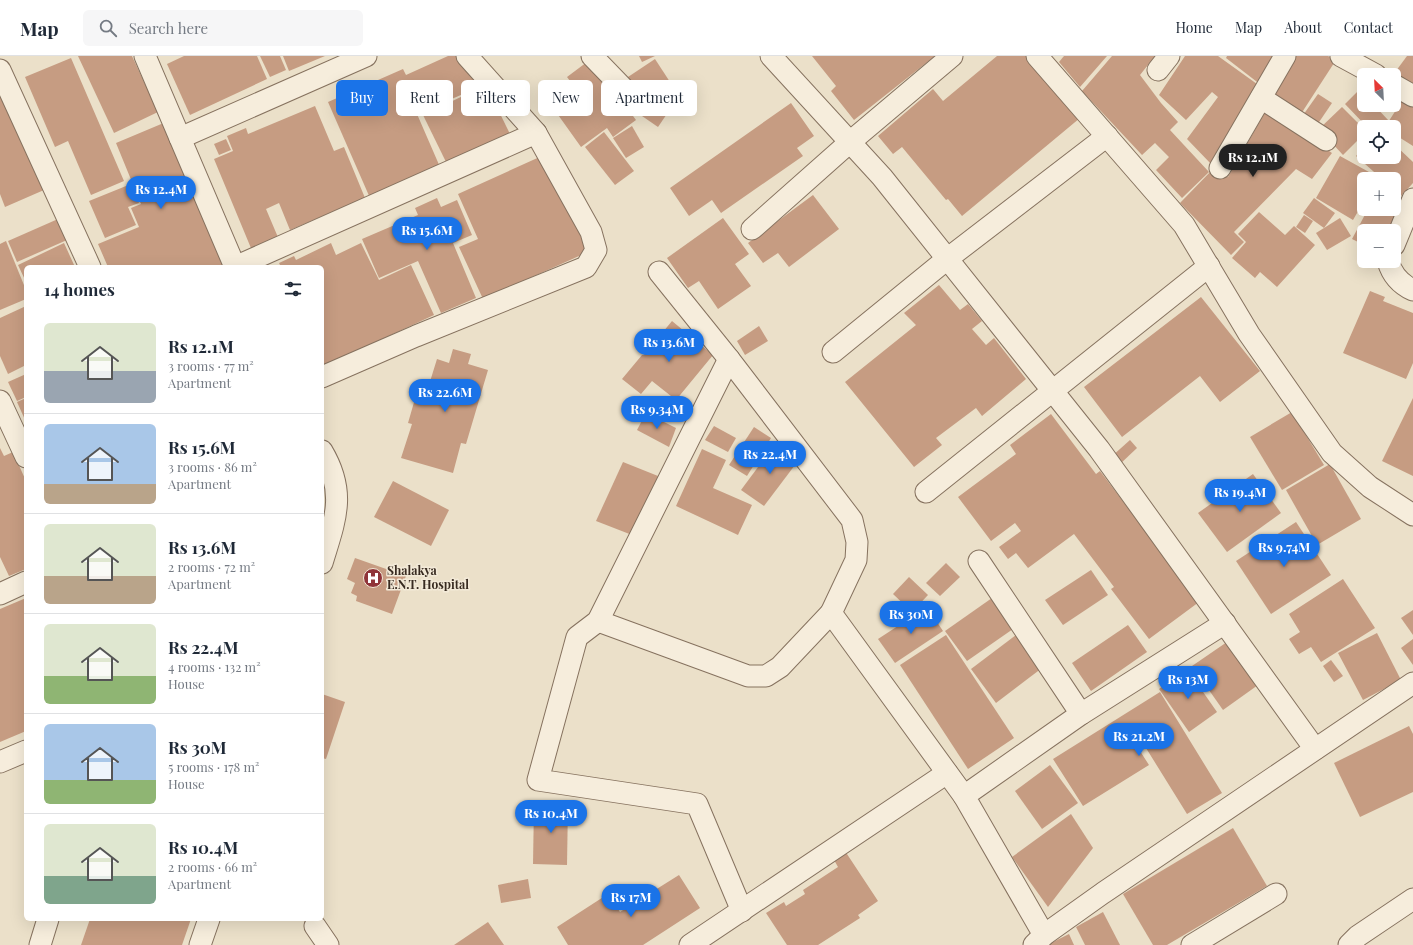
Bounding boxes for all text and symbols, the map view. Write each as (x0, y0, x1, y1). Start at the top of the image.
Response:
search box (83, 10, 363, 46)
text: Map (20, 15, 59, 41)
icon: search (97, 17, 119, 39)
text: Search here (129, 18, 208, 38)
text: Home (1175, 18, 1213, 37)
text: Map (1235, 18, 1262, 37)
text: About (1284, 18, 1322, 37)
text: Contact (1344, 18, 1393, 37)
north arrow (1357, 68, 1401, 112)
map controls (1357, 68, 1401, 268)
chip: Buy (336, 80, 388, 116)
chip: Rent (396, 80, 453, 116)
chip: Filters (461, 80, 530, 116)
chip: New (538, 80, 593, 116)
chip: Apartment (601, 80, 697, 116)
button: locate (1357, 120, 1401, 164)
pin: Rs 12.1M (1212, 144, 1294, 178)
text: Rs 12.1M (1228, 148, 1278, 165)
button: + (1357, 172, 1401, 216)
pin: Rs 12.4M (120, 176, 202, 210)
text: Rs 12.4M (135, 180, 187, 197)
pin: Rs 15.6M (386, 217, 468, 251)
text: Rs 15.6M (401, 221, 453, 238)
button: − (1357, 224, 1401, 268)
text: 14 homes (44, 278, 115, 300)
icon: filters (282, 278, 304, 300)
pin: Rs 13.6M (628, 329, 710, 363)
text: Rs 13.6M (643, 333, 695, 350)
text: Rs 12.1M (168, 335, 234, 357)
icon: home (76, 339, 124, 387)
text: 3 rooms · 77 m² (168, 357, 254, 374)
text: Apartment (168, 374, 231, 391)
pin: Rs 22.6M (404, 379, 486, 413)
text: Rs 22.6M (418, 383, 472, 400)
pin: Rs 9.34M (616, 396, 698, 430)
text: Rs 9.34M (630, 400, 684, 417)
text: Rs 15.6M (168, 436, 236, 458)
icon: home (76, 440, 124, 488)
pin: Rs 22.4M (729, 441, 811, 475)
text: Rs 22.4M (743, 445, 797, 462)
text: 3 rooms · 86 m² (168, 458, 257, 475)
text: Apartment (168, 475, 231, 492)
pin: Rs 19.4M (1199, 479, 1281, 513)
text: Rs 19.4M (1214, 483, 1266, 500)
pin: Rs 9.74M (1243, 534, 1325, 568)
text: Rs 13.6M (168, 536, 236, 558)
text: Rs 9.74M (1258, 538, 1310, 555)
icon: home (76, 540, 124, 588)
text: 2 rooms · 72 m² (168, 558, 255, 575)
place label: Shalakya E.N.T. Hospital (387, 562, 469, 592)
hospital icon: Shalakya E.N.T. Hospital (362, 567, 384, 589)
text: Apartment (168, 575, 231, 592)
pin: Rs 30M (878, 601, 944, 635)
text: Rs 30M (889, 605, 933, 622)
text: Rs 22.4M (168, 636, 239, 658)
icon: home (76, 640, 124, 688)
text: 4 rooms · 132 m² (168, 658, 261, 675)
pin: Rs 13M (1155, 666, 1221, 700)
text: Rs 13M (1167, 670, 1209, 687)
text: House (168, 675, 205, 692)
pin: Rs 21.2M (1098, 723, 1180, 757)
text: Rs 21.2M (1113, 727, 1165, 744)
text: Rs 30M (168, 736, 226, 758)
icon: home (76, 740, 124, 788)
text: 5 rooms · 178 m² (168, 758, 260, 775)
text: House (168, 775, 205, 792)
pin: Rs 10.4M (510, 800, 592, 834)
text: Rs 10.4M (524, 804, 578, 821)
text: Rs 10.4M (168, 836, 238, 858)
icon: home (76, 840, 124, 888)
text: 2 rooms · 66 m² (168, 858, 257, 875)
text: Apartment (168, 875, 231, 892)
pin: Rs 17M (598, 884, 664, 918)
text: Rs 17M (611, 888, 651, 905)

